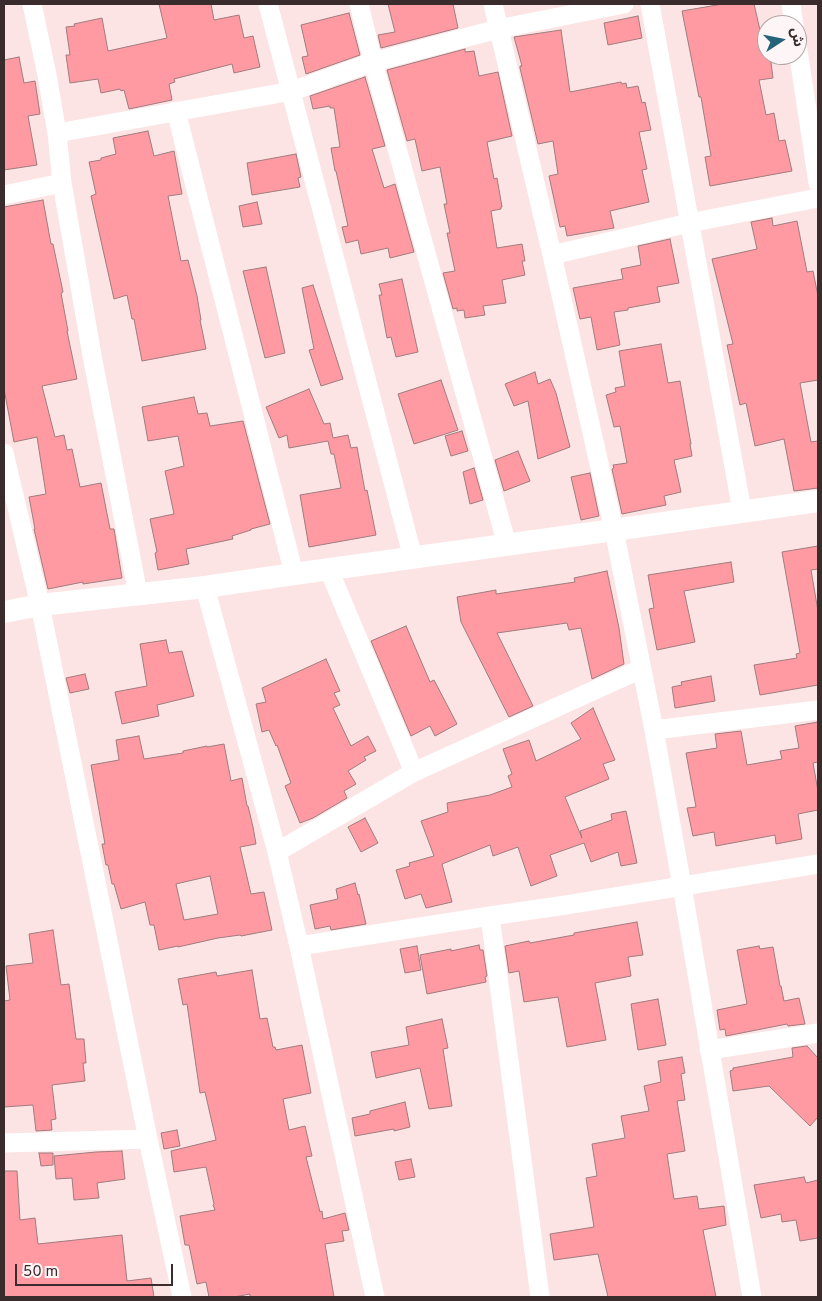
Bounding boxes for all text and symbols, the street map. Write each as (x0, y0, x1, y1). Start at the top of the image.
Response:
north arrow (757, 15, 807, 65)
text: ش (786, 26, 806, 48)
scale bar (18, 1254, 175, 1286)
text: 50 m (23, 1263, 58, 1282)

